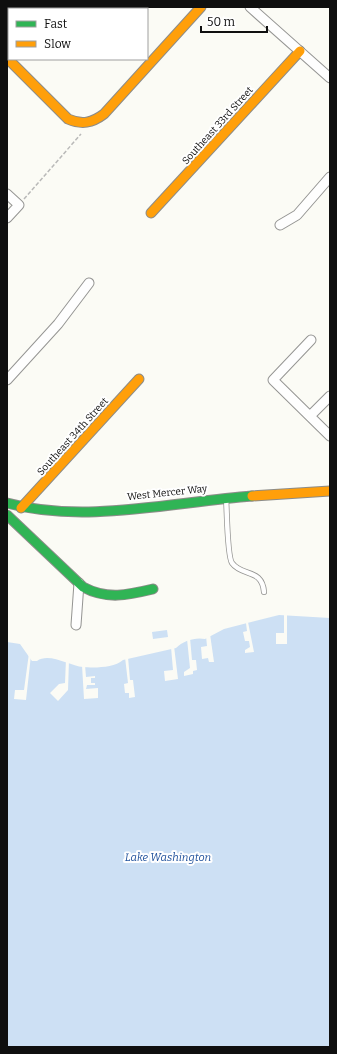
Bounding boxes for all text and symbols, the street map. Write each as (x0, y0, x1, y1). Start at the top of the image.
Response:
legend (8, 8, 148, 60)
scale bar (201, 8, 267, 34)
text: 50 m (207, 15, 236, 29)
text: Fast (44, 17, 68, 31)
text: Slow (44, 37, 71, 51)
street label: Southeast 33rd Street (180, 84, 256, 167)
street label: Southeast 34th Street (35, 395, 111, 478)
street label: West Mercer Way (126, 483, 208, 503)
water label: Lake Washington (125, 851, 212, 864)

